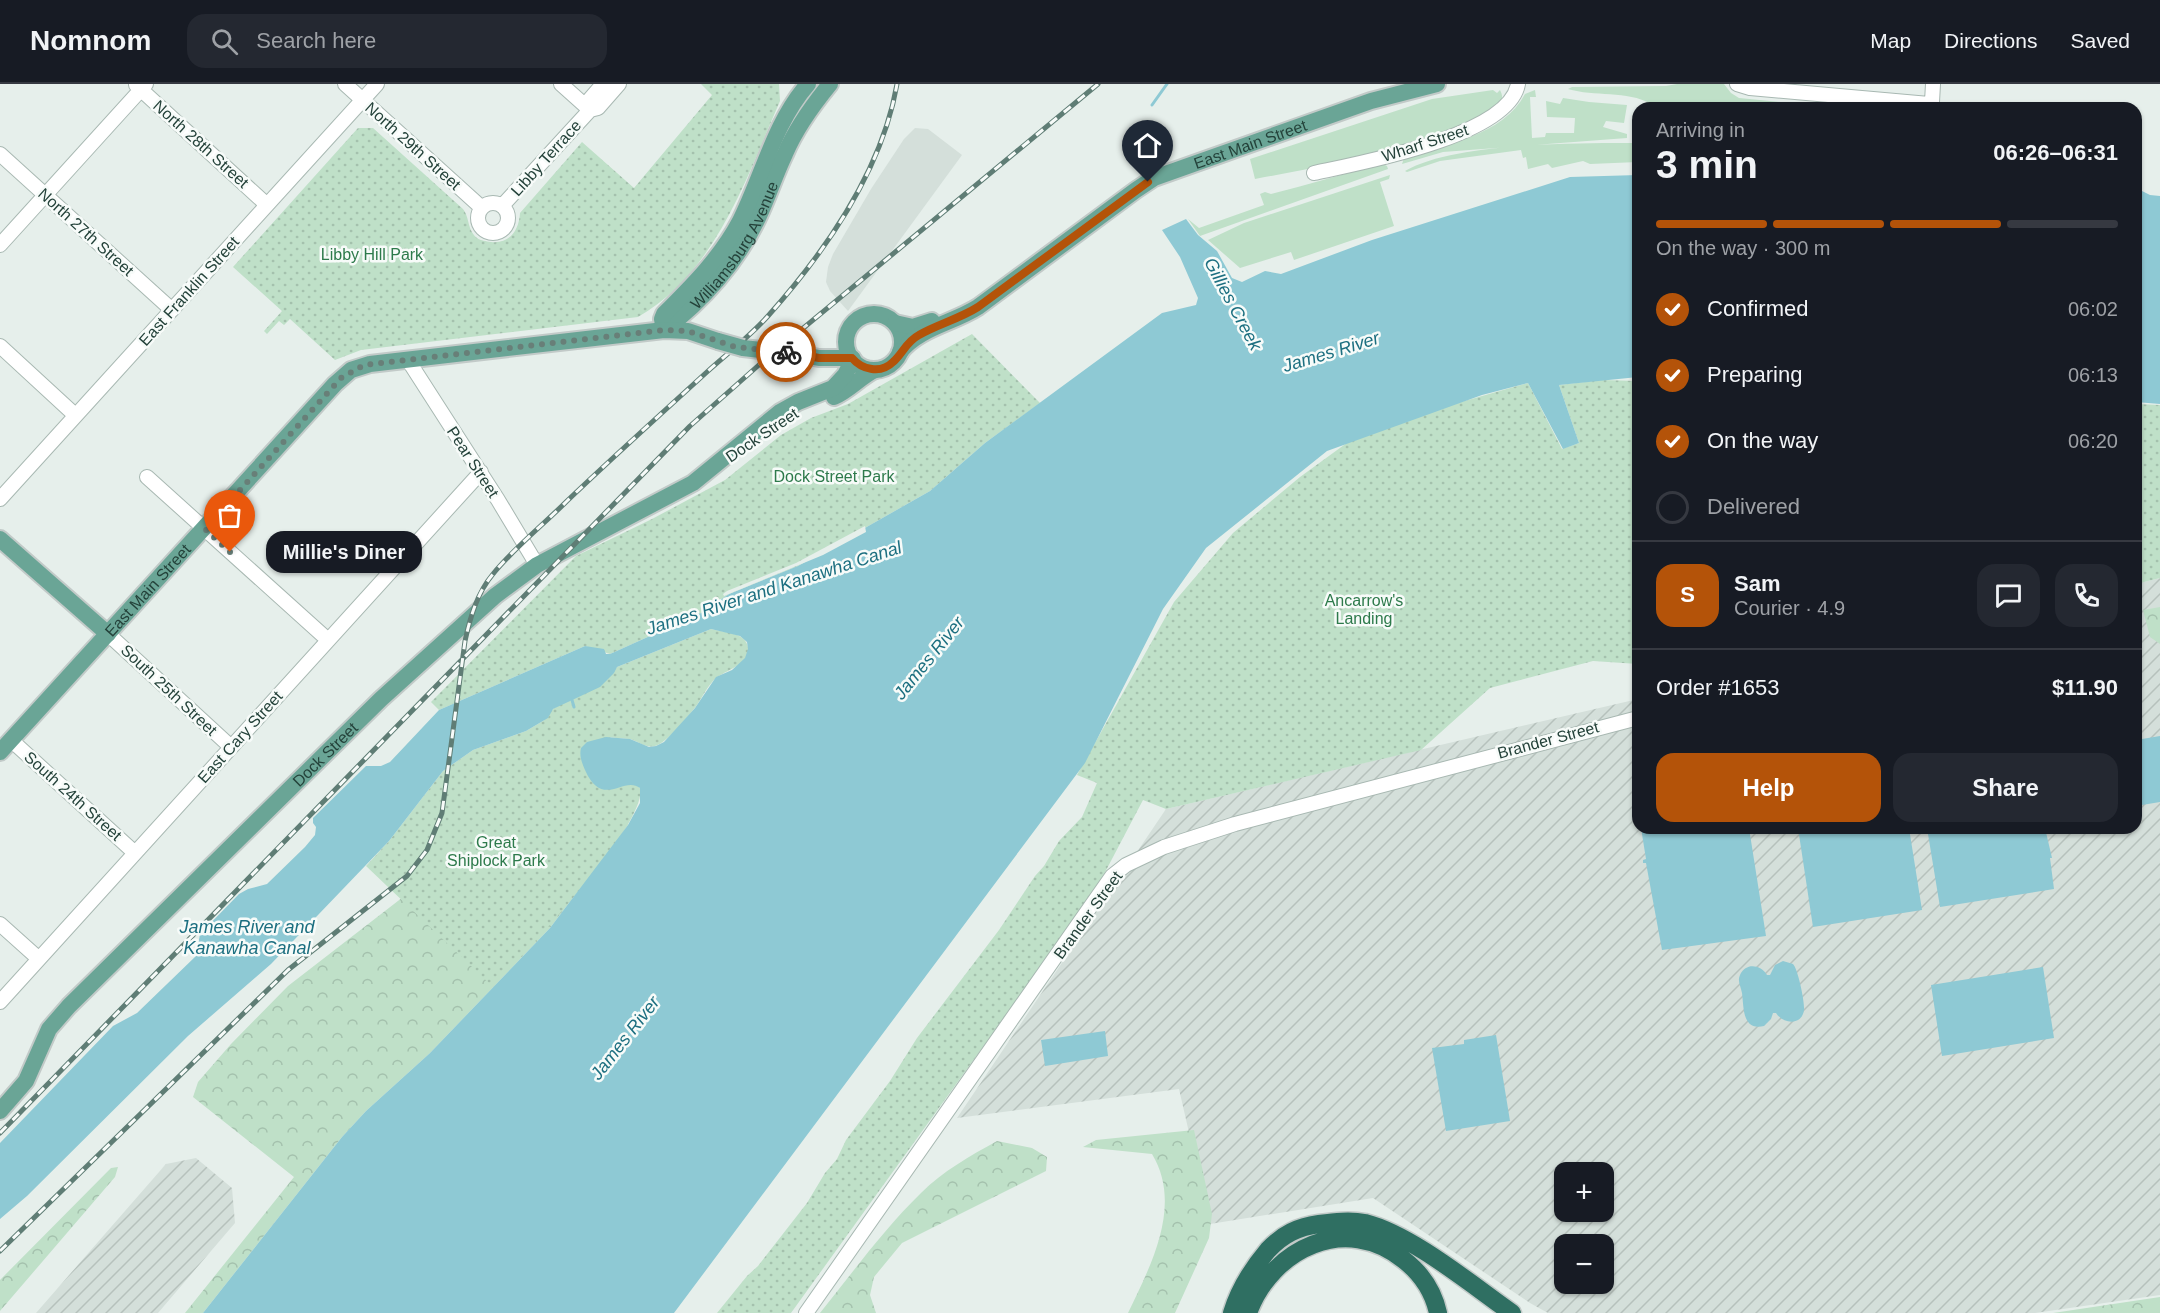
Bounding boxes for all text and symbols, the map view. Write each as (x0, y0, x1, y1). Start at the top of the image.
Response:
search box (187, 14, 607, 68)
text: Nomnom (30, 25, 151, 56)
icon: search (208, 25, 241, 58)
text: Search here (256, 28, 376, 53)
text: Map (1870, 29, 1911, 52)
text: Directions (1944, 29, 2037, 52)
text: Saved (2070, 29, 2130, 52)
street label: North 28th Street (150, 97, 252, 191)
street label: North 29th Street (362, 99, 464, 193)
street label: East Main Street (1191, 116, 1309, 172)
street label: Libby Terrace (508, 117, 584, 199)
text: Arriving in (1656, 119, 1745, 141)
pin (1122, 120, 1173, 182)
street label: Wharf Street (1380, 121, 1471, 165)
icon: home (1131, 129, 1164, 162)
text: 06:26–06:31 (1993, 140, 2118, 165)
text: 3 min (1656, 143, 1758, 186)
street label: Williamsburg Avenue (687, 179, 781, 312)
street label: North 27th Street (35, 185, 137, 279)
street label: East Franklin Street (136, 233, 243, 349)
text: On the way · 300 m (1656, 237, 1831, 259)
park label: Libby Hill Park (321, 246, 424, 263)
water label: Gillies Creek (1200, 254, 1266, 355)
icon: check (1656, 293, 1689, 326)
text: Confirmed (1707, 296, 1808, 321)
text: 06:02 (2068, 298, 2118, 320)
courier (756, 322, 816, 382)
water label: James River (1279, 328, 1383, 376)
icon: bike (770, 336, 803, 369)
icon: check (1656, 359, 1689, 392)
text: Preparing (1707, 362, 1802, 387)
text: 06:13 (2068, 364, 2118, 386)
street label: Dock Street (723, 404, 802, 465)
street label: Pear Street (444, 423, 502, 501)
icon: check (1656, 425, 1689, 458)
text: On the way (1707, 428, 1818, 453)
text: 06:20 (2068, 430, 2118, 452)
park label: Dock Street Park (774, 468, 895, 485)
pin (204, 490, 255, 552)
text: Delivered (1707, 494, 1800, 519)
icon: bag (213, 499, 246, 532)
callout: Millie's Diner (266, 531, 422, 573)
water label: James River and Kanawha Canal (643, 537, 905, 639)
street label: East Main Street (101, 540, 194, 640)
text: Millie's Diner (283, 541, 405, 563)
button: chat (1977, 564, 2040, 627)
button: phone (2055, 564, 2118, 627)
text: Sam (1734, 571, 1780, 596)
text: S (1680, 582, 1695, 607)
park label: Ancarrow's Landing (1325, 592, 1403, 627)
text: Courier · 4.9 (1734, 597, 1845, 619)
water label: James River (889, 612, 969, 704)
street label: South 25th Street (118, 641, 221, 739)
text: Order #1653 (1656, 675, 1780, 700)
text: $11.90 (2052, 675, 2118, 700)
street label: East Cary Street (194, 687, 286, 786)
street label: Dock Street (289, 718, 361, 790)
street label: Brander Street (1496, 718, 1601, 762)
street label: South 24th Street (21, 748, 125, 844)
button: Help (1656, 753, 1881, 822)
button: Share (1893, 753, 2118, 822)
park label: Great Shiplock Park (447, 834, 546, 869)
street label: Brander Street (1051, 867, 1126, 962)
water label: James River and Kanawha Canal (178, 917, 316, 958)
water label: James River (586, 992, 664, 1084)
map controls (1554, 1162, 1614, 1294)
button: + (1554, 1162, 1614, 1222)
button: − (1554, 1234, 1614, 1294)

